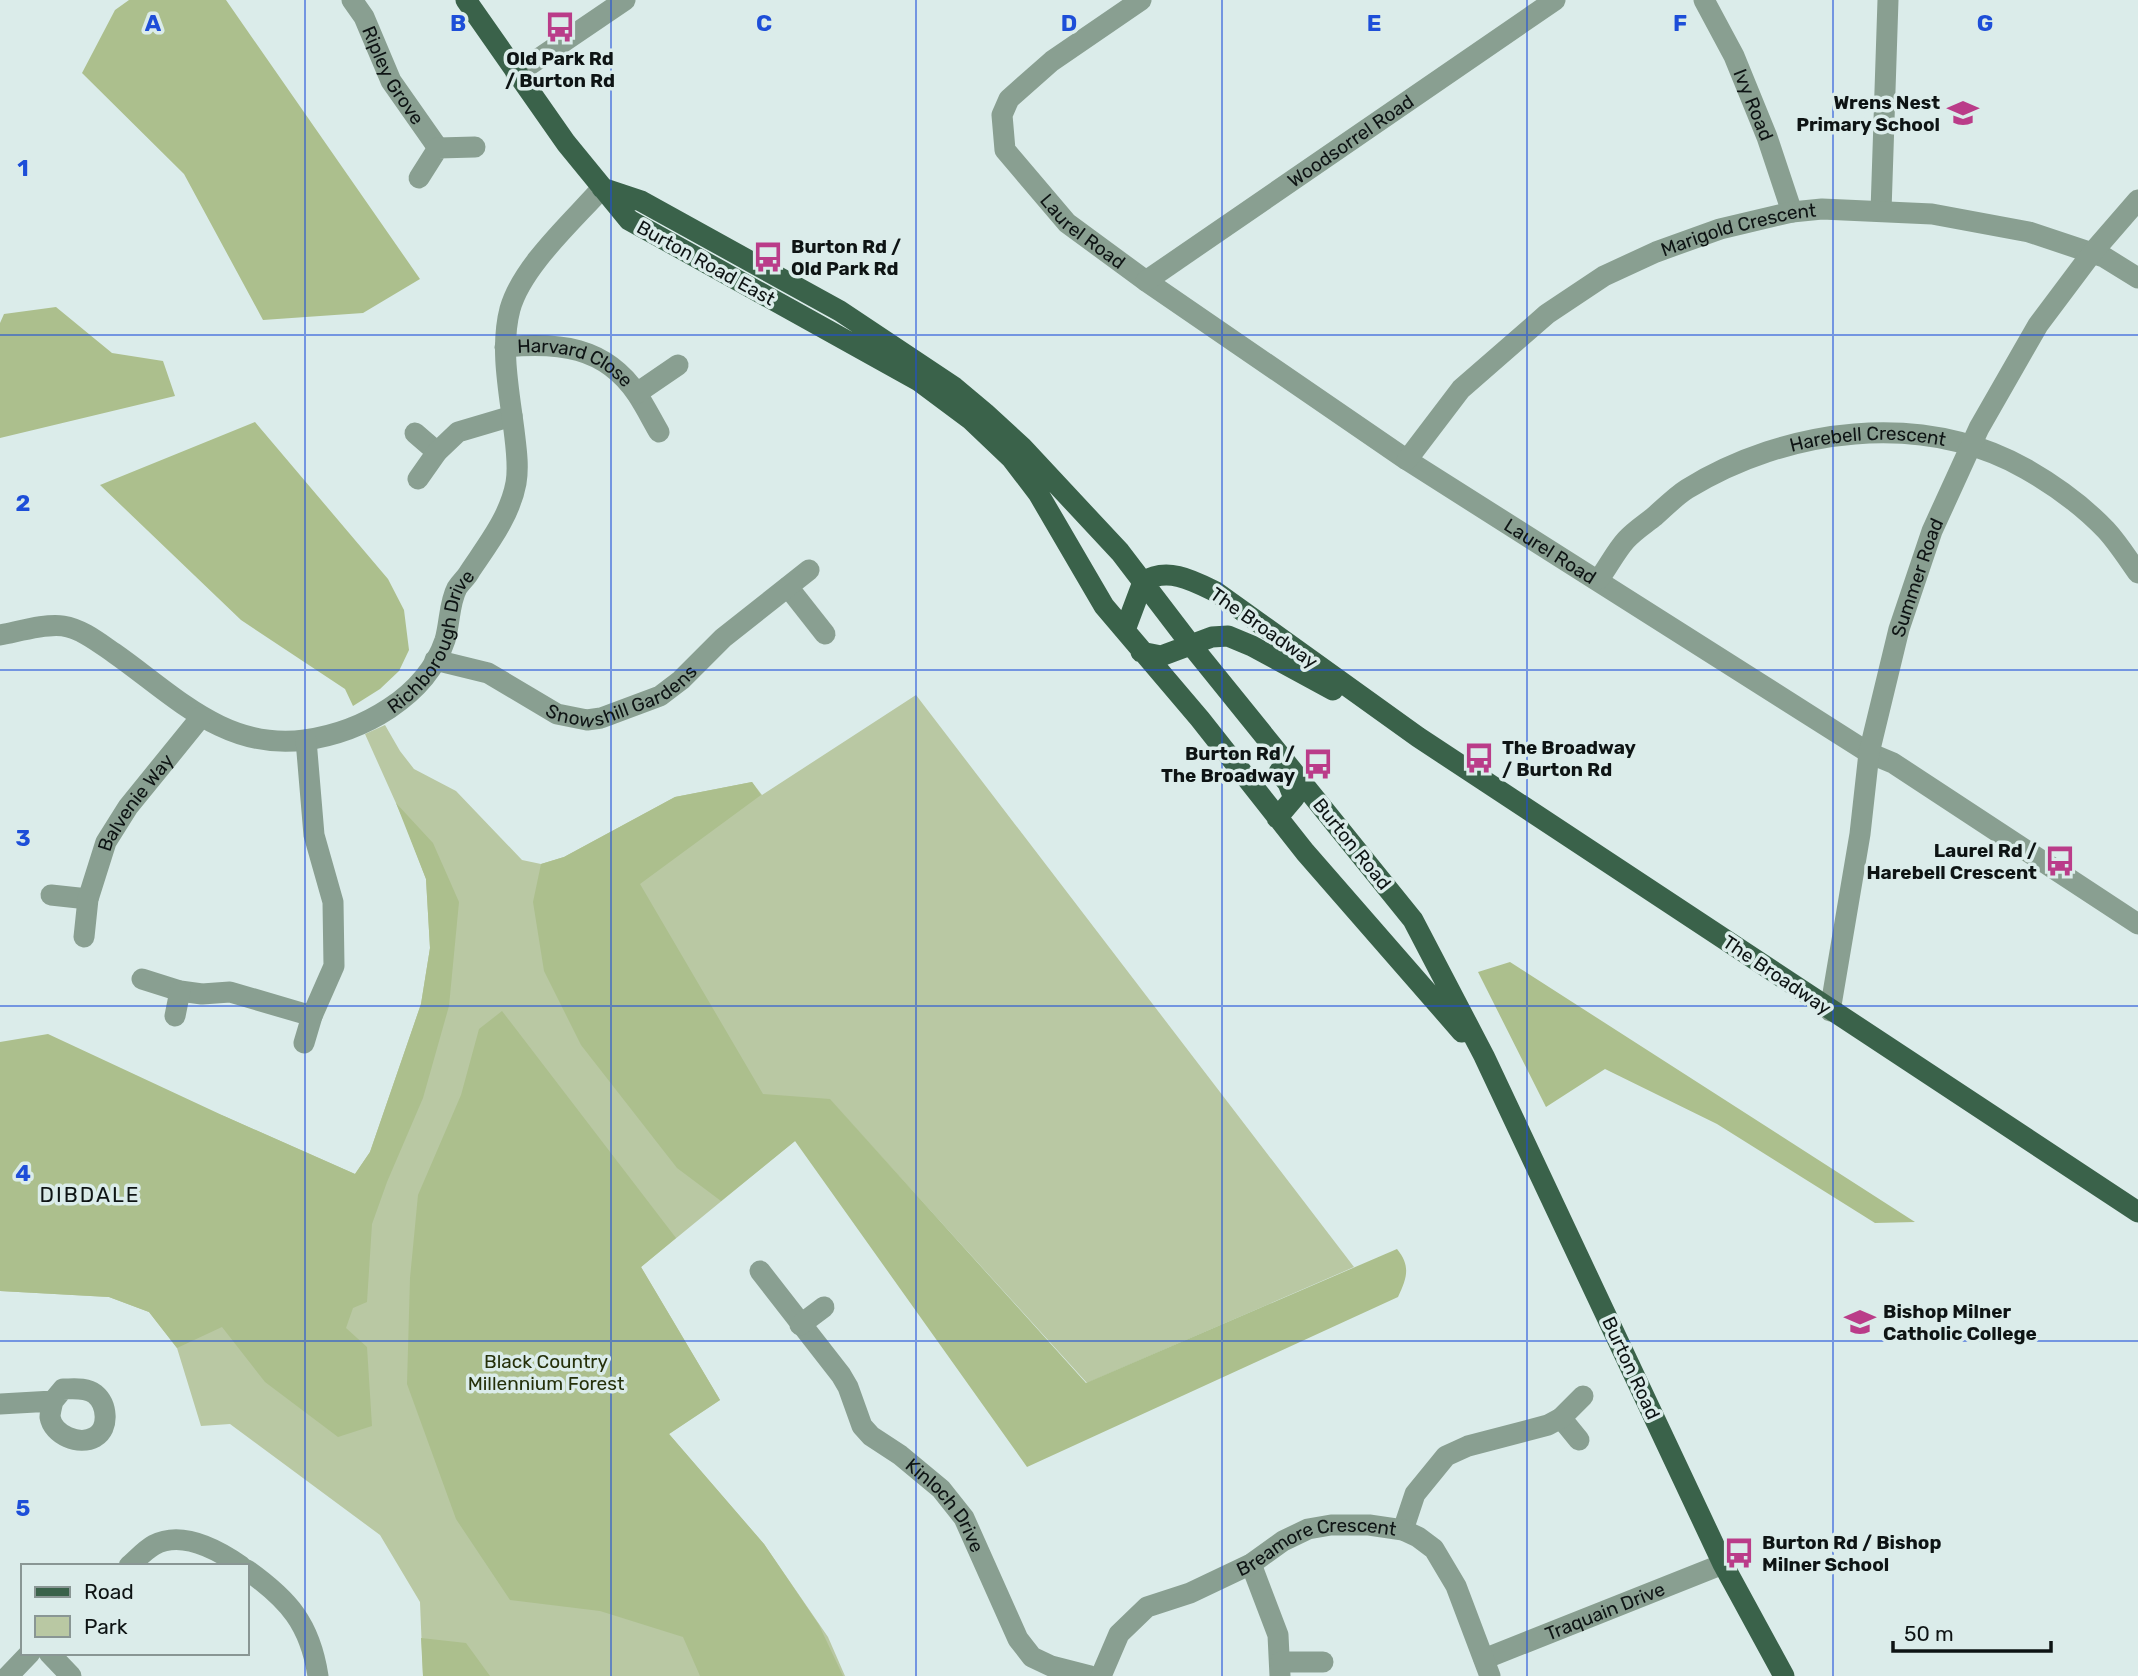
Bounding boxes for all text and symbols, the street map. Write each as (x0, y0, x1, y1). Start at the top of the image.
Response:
text: A (145, 9, 162, 37)
text: B (450, 9, 466, 37)
text: C (756, 9, 772, 37)
text: D (1061, 9, 1077, 37)
text: E (1367, 9, 1381, 37)
text: F (1673, 9, 1687, 37)
text: G (1977, 9, 1993, 37)
bus stop icon: Old Park Rd / Burton Rd (543, 10, 577, 44)
street label: Ripley Grove (357, 22, 429, 129)
place label: Old Park Rd / Burton Rd (505, 47, 615, 92)
street label: Ivy Road (1729, 65, 1779, 144)
street label: Woodsorrel Road (1283, 89, 1418, 192)
place label: Wrens Nest Primary School (1796, 91, 1940, 136)
school or university icon: Wrens Nest Primary School (1946, 96, 1980, 130)
text: 1 (17, 154, 29, 182)
street label: Laurel Road (1036, 189, 1130, 274)
street label: Marigold Crescent (1658, 198, 1818, 261)
street label: Burton Road East (633, 215, 780, 311)
place label: Burton Rd / Old Park Rd (791, 235, 901, 280)
bus stop icon: Burton Rd / Old Park Rd (751, 240, 785, 274)
street label: Harvard Close (517, 334, 638, 391)
street label: Harebell Crescent (1787, 421, 1949, 456)
text: 2 (16, 489, 30, 517)
street label: Laurel Road (1500, 513, 1601, 589)
street label: Summer Road (1886, 514, 1948, 639)
street label: Richborough Drive (383, 565, 479, 718)
street label: The Broadway (1206, 583, 1322, 673)
street label: Snowshill Gardens (542, 660, 701, 733)
place label: The Broadway / Burton Rd (1502, 736, 1637, 781)
bus stop icon: The Broadway / Burton Rd (1462, 741, 1496, 775)
place label: Burton Rd / The Broadway (1161, 742, 1296, 787)
bus stop icon: Burton Rd / The Broadway (1301, 747, 1335, 781)
street label: Balvenie Way (92, 749, 178, 854)
street label: Burton Road (1308, 794, 1396, 894)
text: 3 (15, 824, 31, 852)
place label: Laurel Rd / Harebell Crescent (1866, 839, 2037, 884)
bus stop icon: Laurel Rd / Harebell Crescent (2043, 844, 2077, 878)
street label: The Broadway (1718, 930, 1836, 1020)
text: 4 (15, 1159, 31, 1187)
district label: DIBDALE (39, 1182, 141, 1207)
place label: Bishop Milner Catholic College (1883, 1300, 2037, 1345)
school or university icon: Bishop Milner Catholic College (1843, 1305, 1877, 1339)
street label: Burton Road (1597, 1313, 1665, 1423)
park label: Black Country Millennium Forest (468, 1350, 625, 1395)
street label: Kinloch Drive (901, 1453, 989, 1556)
text: 5 (16, 1494, 31, 1522)
street label: Breamore Crescent (1233, 1513, 1399, 1581)
place label: Burton Rd / Bishop Milner School (1762, 1531, 1941, 1576)
bus stop icon: Burton Rd / Bishop Milner School (1722, 1536, 1756, 1570)
legend (21, 1564, 248, 1655)
street label: Traquain Drive (1542, 1577, 1668, 1645)
text: Road (84, 1579, 134, 1604)
scale bar (1893, 1610, 2050, 1654)
text: Park (84, 1614, 128, 1639)
text: 50 m (1904, 1621, 1954, 1646)

